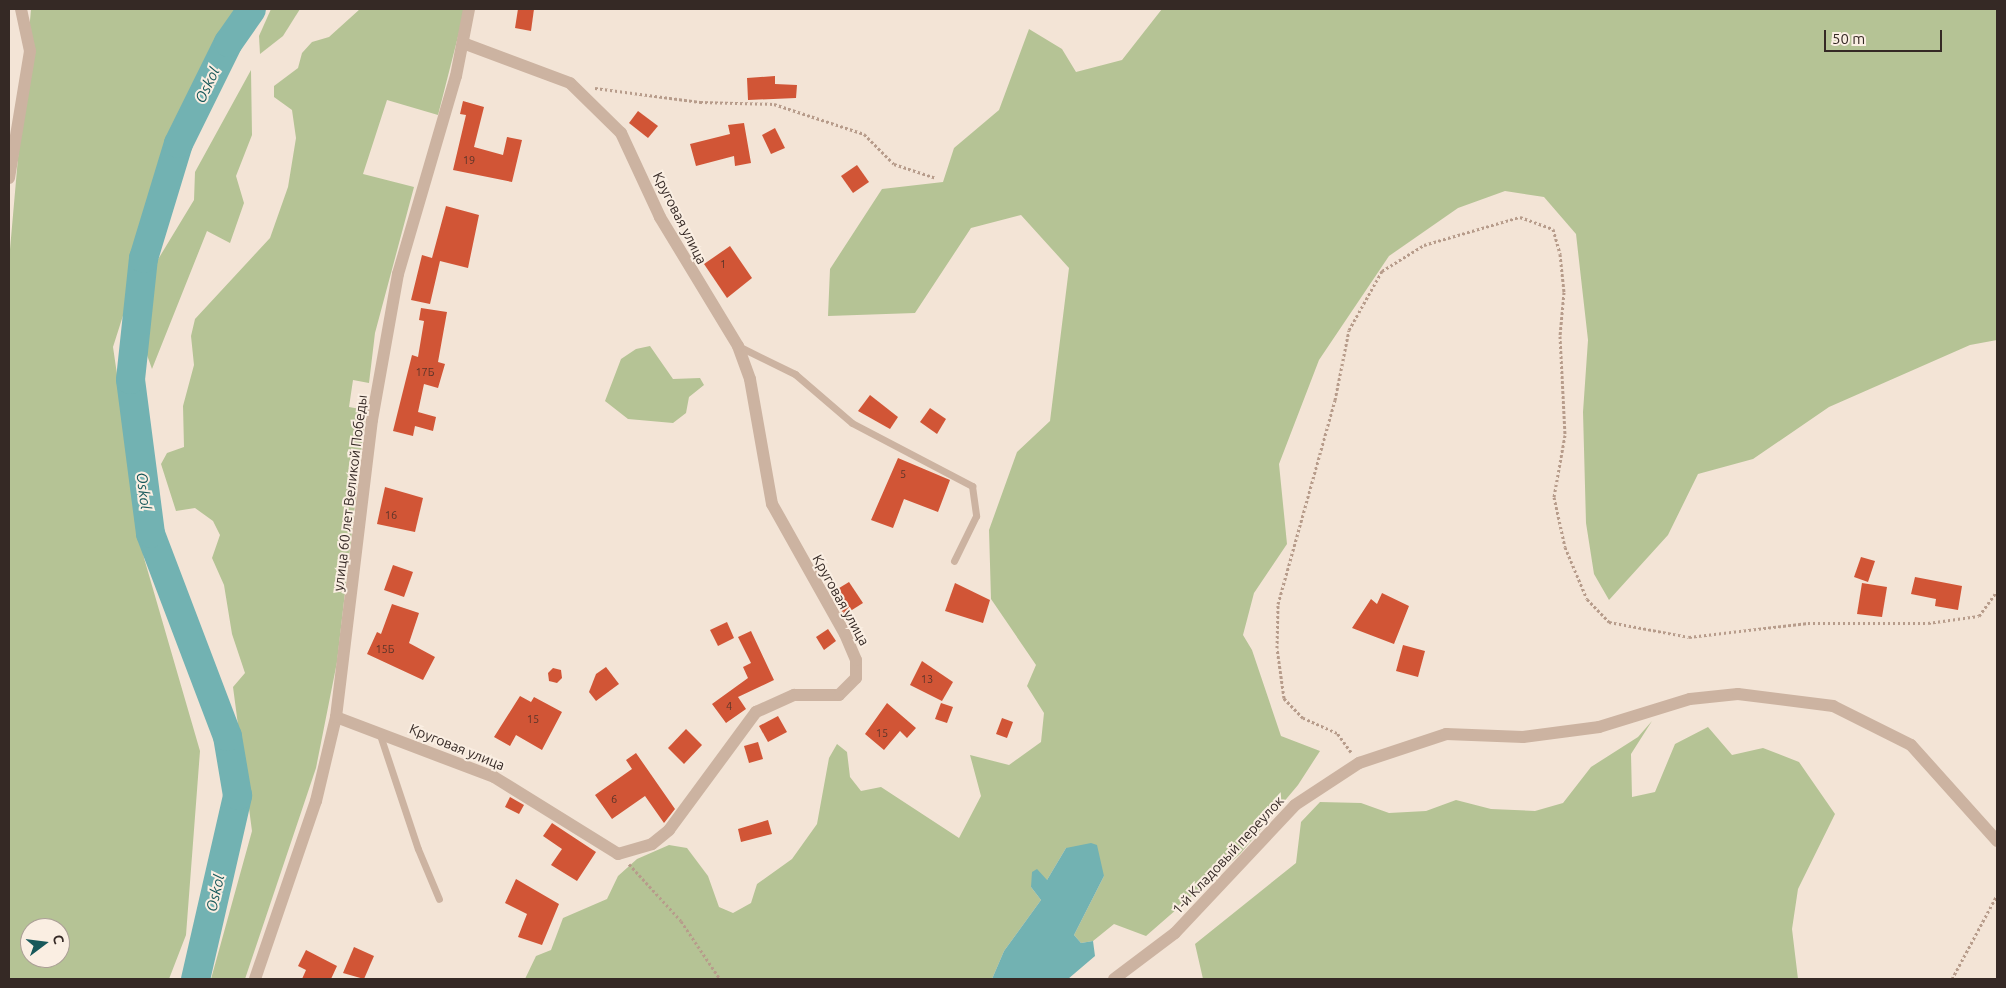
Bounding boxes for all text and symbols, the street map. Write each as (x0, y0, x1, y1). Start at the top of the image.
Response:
scale bar (1826, 20, 1944, 52)
text: 50 m (1832, 30, 1865, 47)
water label: Oskol (191, 64, 223, 106)
house number: 19 (463, 153, 475, 167)
street label: Круговая улица (650, 169, 710, 267)
house number: 1 (720, 257, 726, 271)
house number: 17Б (415, 365, 435, 379)
street label: улица 60 лет Великой Победы (330, 394, 370, 592)
house number: 5 (900, 467, 906, 481)
water label: Oskol (133, 471, 155, 511)
house number: 16 (385, 508, 397, 522)
street label: Круговая улица (809, 552, 873, 648)
house number: 15Б (375, 642, 395, 656)
house number: 13 (921, 672, 933, 686)
house number: 4 (726, 699, 732, 713)
house number: 15 (527, 712, 539, 726)
street label: Круговая улица (407, 720, 507, 774)
house number: 15 (876, 726, 888, 740)
house number: 6 (611, 792, 617, 806)
street label: 1-й Кладовый переулок (1169, 792, 1287, 918)
water label: Oskol (202, 873, 228, 913)
north arrow (20, 918, 70, 968)
text: С (50, 933, 67, 946)

